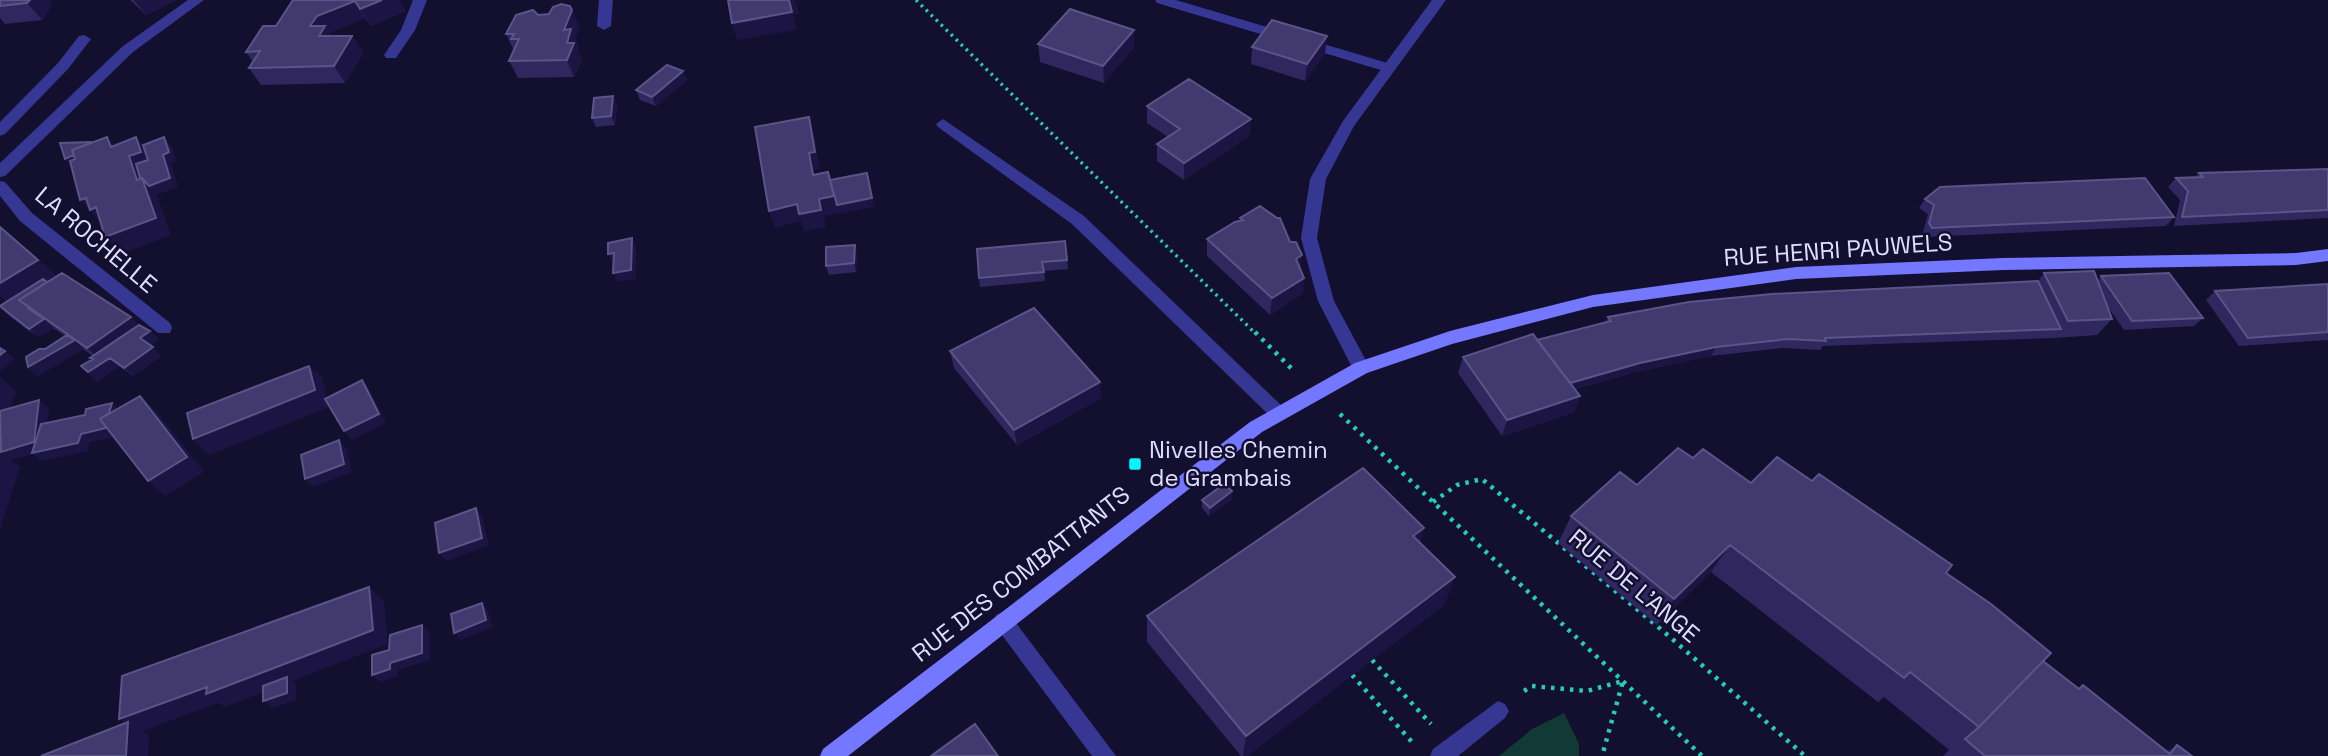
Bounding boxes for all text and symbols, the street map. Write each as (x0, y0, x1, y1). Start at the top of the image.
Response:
street label: LA ROCHELLE (29, 180, 164, 300)
street label: RUE HENRI PAUWELS (1722, 226, 1953, 273)
place label: Nivelles Chemin de Grambais (1149, 434, 1328, 493)
marker: Nivelles Chemin de Grambais (1127, 456, 1143, 472)
street label: RUE DES COMBATTANTS (905, 479, 1136, 668)
street label: RUE DE L'ANGE (1563, 522, 1706, 649)

